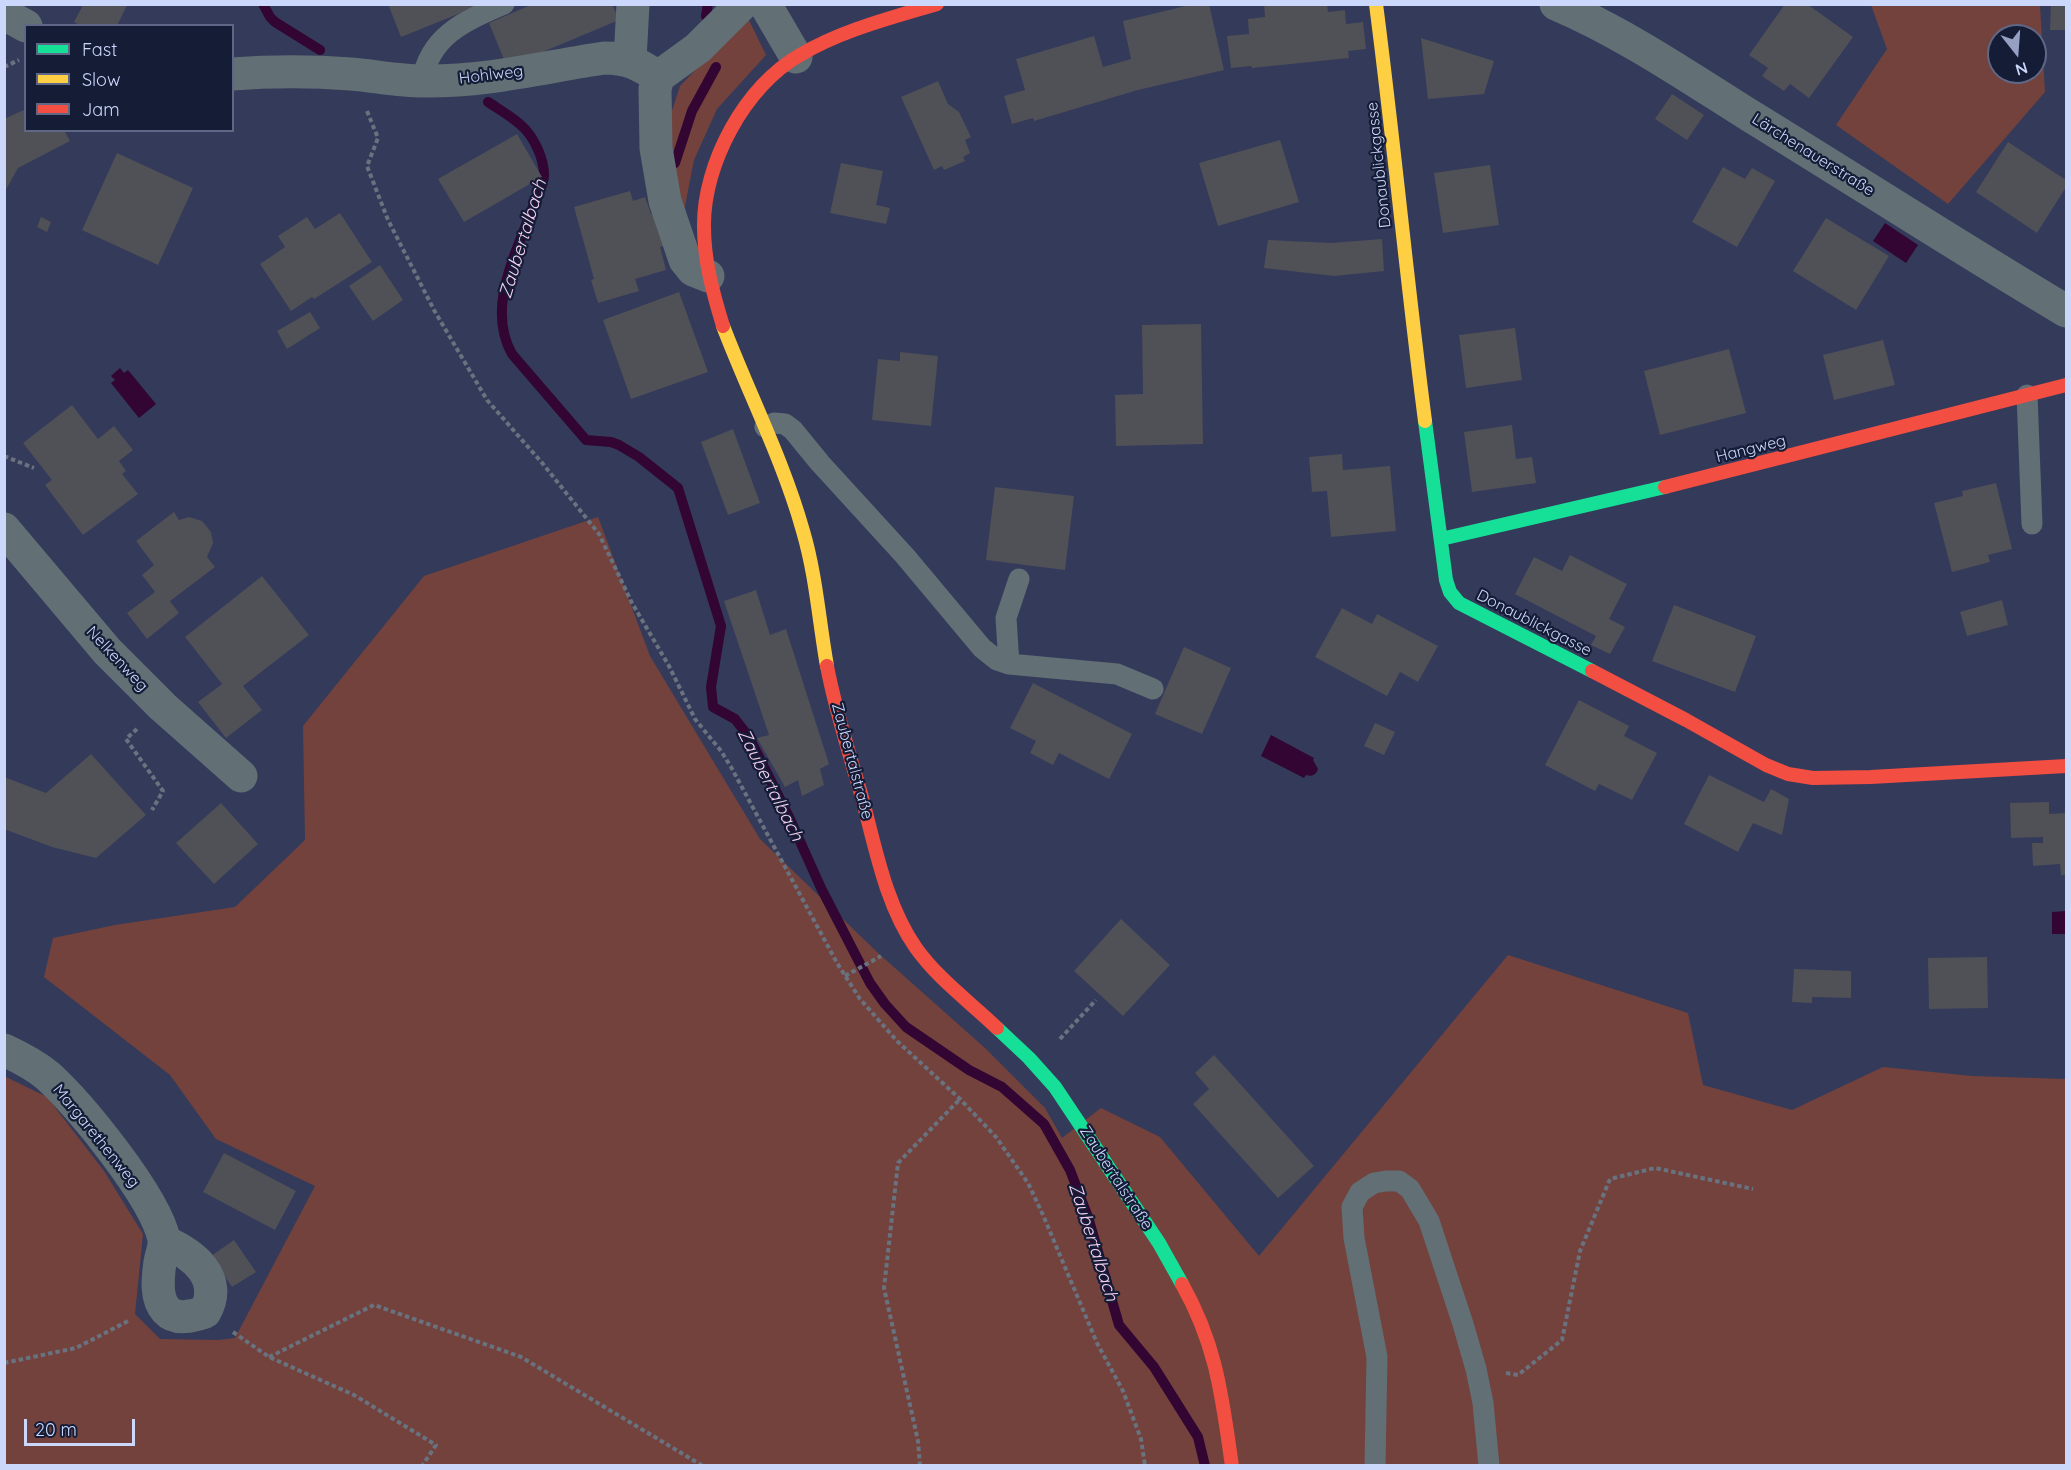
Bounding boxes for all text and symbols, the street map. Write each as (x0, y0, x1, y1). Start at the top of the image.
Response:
legend (24, 24, 234, 132)
north arrow (1987, 24, 2047, 84)
text: Fast (82, 38, 117, 61)
text: N (2013, 58, 2030, 81)
street label: Hohlweg (458, 62, 524, 88)
text: Slow (82, 68, 120, 91)
text: Jam (82, 98, 120, 121)
street label: Donaublickgasse (1363, 101, 1395, 229)
street label: Lärchenauerstraße (1748, 110, 1878, 200)
water label: Zaubertalbach (495, 177, 551, 301)
street label: Hangweg (1714, 431, 1788, 467)
street label: Donaublickgasse (1473, 586, 1595, 660)
street label: Nelkenweg (82, 623, 152, 695)
street label: Zaubertalstraße (827, 701, 877, 821)
water label: Zaubertalbach (732, 725, 808, 845)
street label: Margarethenweg (49, 1081, 143, 1191)
street label: Zaubertalstraße (1075, 1122, 1157, 1234)
water label: Zaubertalbach (1064, 1180, 1122, 1304)
scale bar (27, 1407, 138, 1445)
text: 20 m (35, 1418, 77, 1441)

